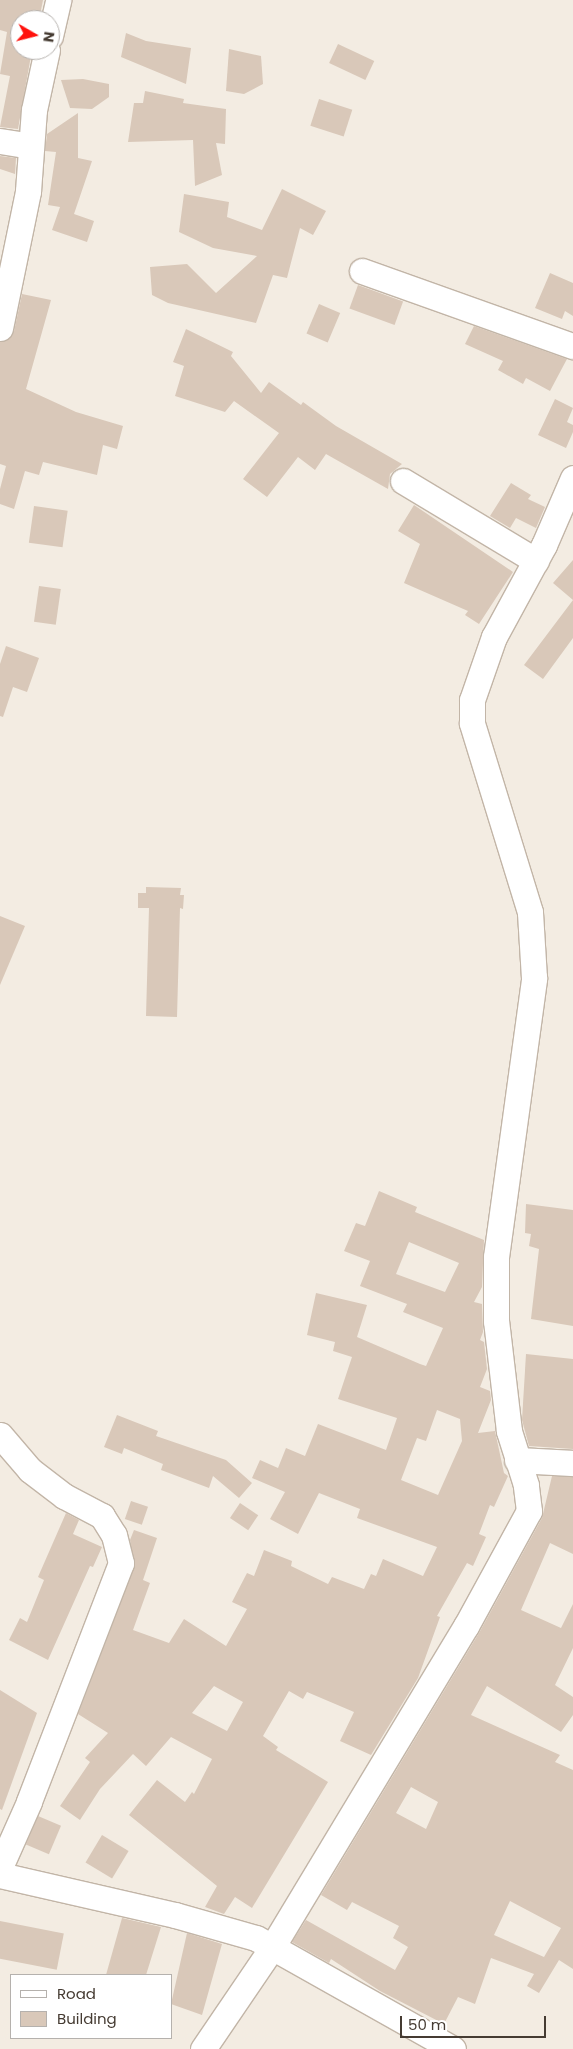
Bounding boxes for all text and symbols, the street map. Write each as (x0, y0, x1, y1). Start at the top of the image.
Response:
north arrow (10, 10, 60, 60)
text: N (38, 30, 59, 44)
legend (10, 1974, 172, 2039)
text: Road (57, 1983, 96, 2004)
scale bar (403, 2006, 549, 2038)
text: Building (57, 2008, 117, 2029)
text: 50 m (408, 2014, 446, 2035)

